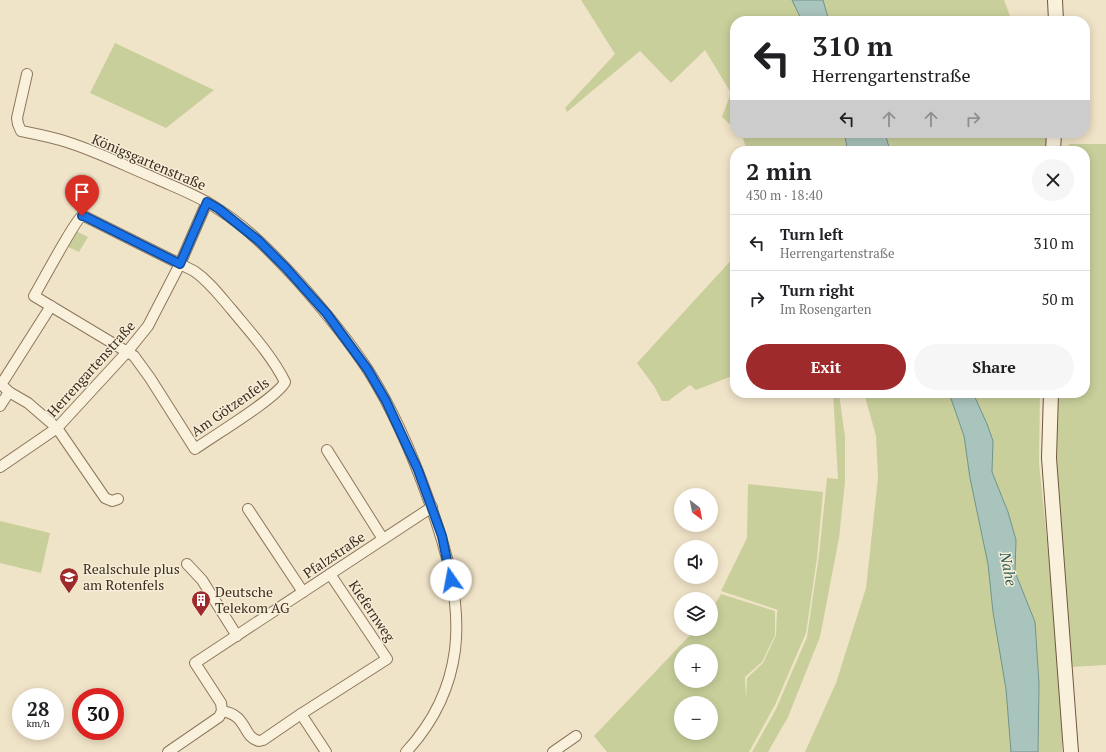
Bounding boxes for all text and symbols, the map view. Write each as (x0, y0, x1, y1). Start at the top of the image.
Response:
text: 310 m (812, 27, 893, 64)
icon: left (746, 32, 798, 84)
text: Herrengartenstraße (812, 63, 971, 87)
icon: left (836, 108, 858, 130)
icon: ahead (878, 108, 900, 130)
icon: ahead (920, 108, 942, 130)
icon: right (962, 108, 984, 130)
street label: Königsgartenstraße (89, 129, 209, 194)
text: 2 min (746, 155, 812, 187)
button: close (1032, 159, 1074, 201)
pin (65, 175, 99, 216)
icon: arrive (71, 181, 93, 203)
text: 430 m · 18:40 (746, 186, 823, 204)
text: Turn left (780, 224, 844, 244)
icon: left (746, 232, 768, 254)
text: 310 m (1033, 233, 1074, 253)
text: Herrengartenstraße (780, 244, 895, 262)
text: Turn right (780, 280, 855, 300)
icon: right (746, 288, 768, 310)
text: 50 m (1041, 289, 1074, 309)
text: Im Rosengarten (780, 300, 872, 318)
street label: Herrengartenstraße (42, 316, 139, 421)
button: Exit (746, 344, 906, 390)
button: Share (914, 344, 1074, 390)
street label: Am Götzenfels (187, 373, 273, 441)
north arrow (674, 488, 718, 532)
map controls (674, 488, 718, 740)
street label: Pfalzstraße (299, 527, 368, 582)
button: sound (674, 540, 718, 584)
water label: Nahe (996, 549, 1022, 588)
place label: Realschule plus am Rotenfels (83, 559, 180, 594)
position arrow (430, 559, 472, 601)
school or university icon: Realschule plus am Rotenfels (58, 566, 80, 594)
street label: Kiefernweg (345, 576, 400, 646)
place label: Deutsche Telekom AG (215, 582, 290, 617)
building icon: Deutsche Telekom AG (190, 589, 212, 617)
button: layers (674, 592, 718, 636)
button: + (674, 644, 718, 688)
speed limit sign: 30 (72, 688, 124, 740)
text: 28 (27, 695, 49, 722)
button: − (674, 696, 718, 740)
text: km/h (26, 717, 50, 730)

